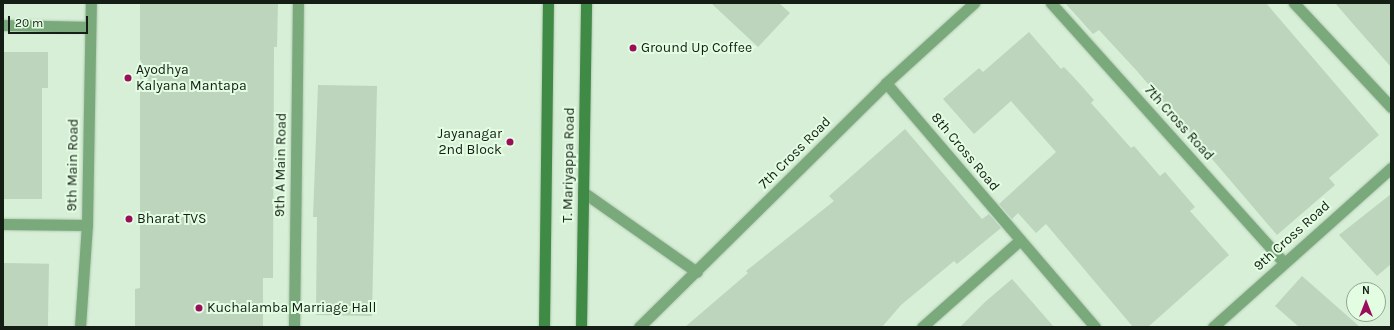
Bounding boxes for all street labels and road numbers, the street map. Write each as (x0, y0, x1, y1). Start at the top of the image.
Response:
street label: 7th Cross Road (1141, 82, 1217, 164)
street label: T. Mariyappa Road (560, 107, 578, 223)
street label: 8th Cross Road (927, 109, 1003, 195)
street label: 9th A Main Road (272, 113, 290, 217)
street label: 7th Cross Road (755, 113, 835, 193)
street label: 9th Main Road (64, 118, 82, 212)
street label: 9th Cross Road (1250, 197, 1334, 275)

